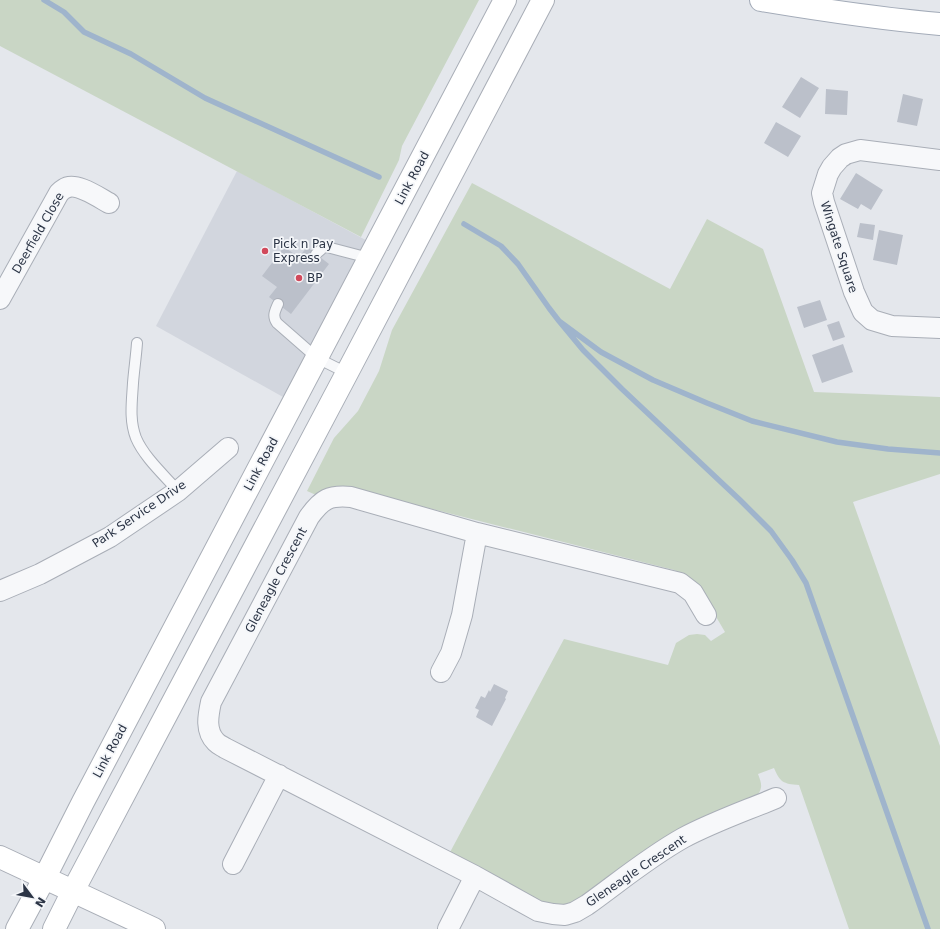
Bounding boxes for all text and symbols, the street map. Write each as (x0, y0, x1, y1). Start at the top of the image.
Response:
street label: Link Road (392, 149, 432, 207)
street label: Deerfield Close (9, 190, 67, 276)
street label: Wingate Square (818, 199, 860, 295)
place label: Pick n Pay Express (273, 237, 333, 265)
marker: Pick n Pay Express (260, 246, 270, 256)
place label: BP (307, 271, 322, 285)
marker: BP (294, 273, 304, 283)
street label: Link Road (241, 435, 281, 493)
street label: Park Service Drive (90, 477, 188, 551)
street label: Gleneagle Crescent (242, 525, 310, 635)
street label: Link Road (90, 722, 130, 780)
street label: Gleneagle Crescent (583, 832, 689, 910)
north arrow (12, 877, 52, 917)
text: N (32, 895, 48, 909)

